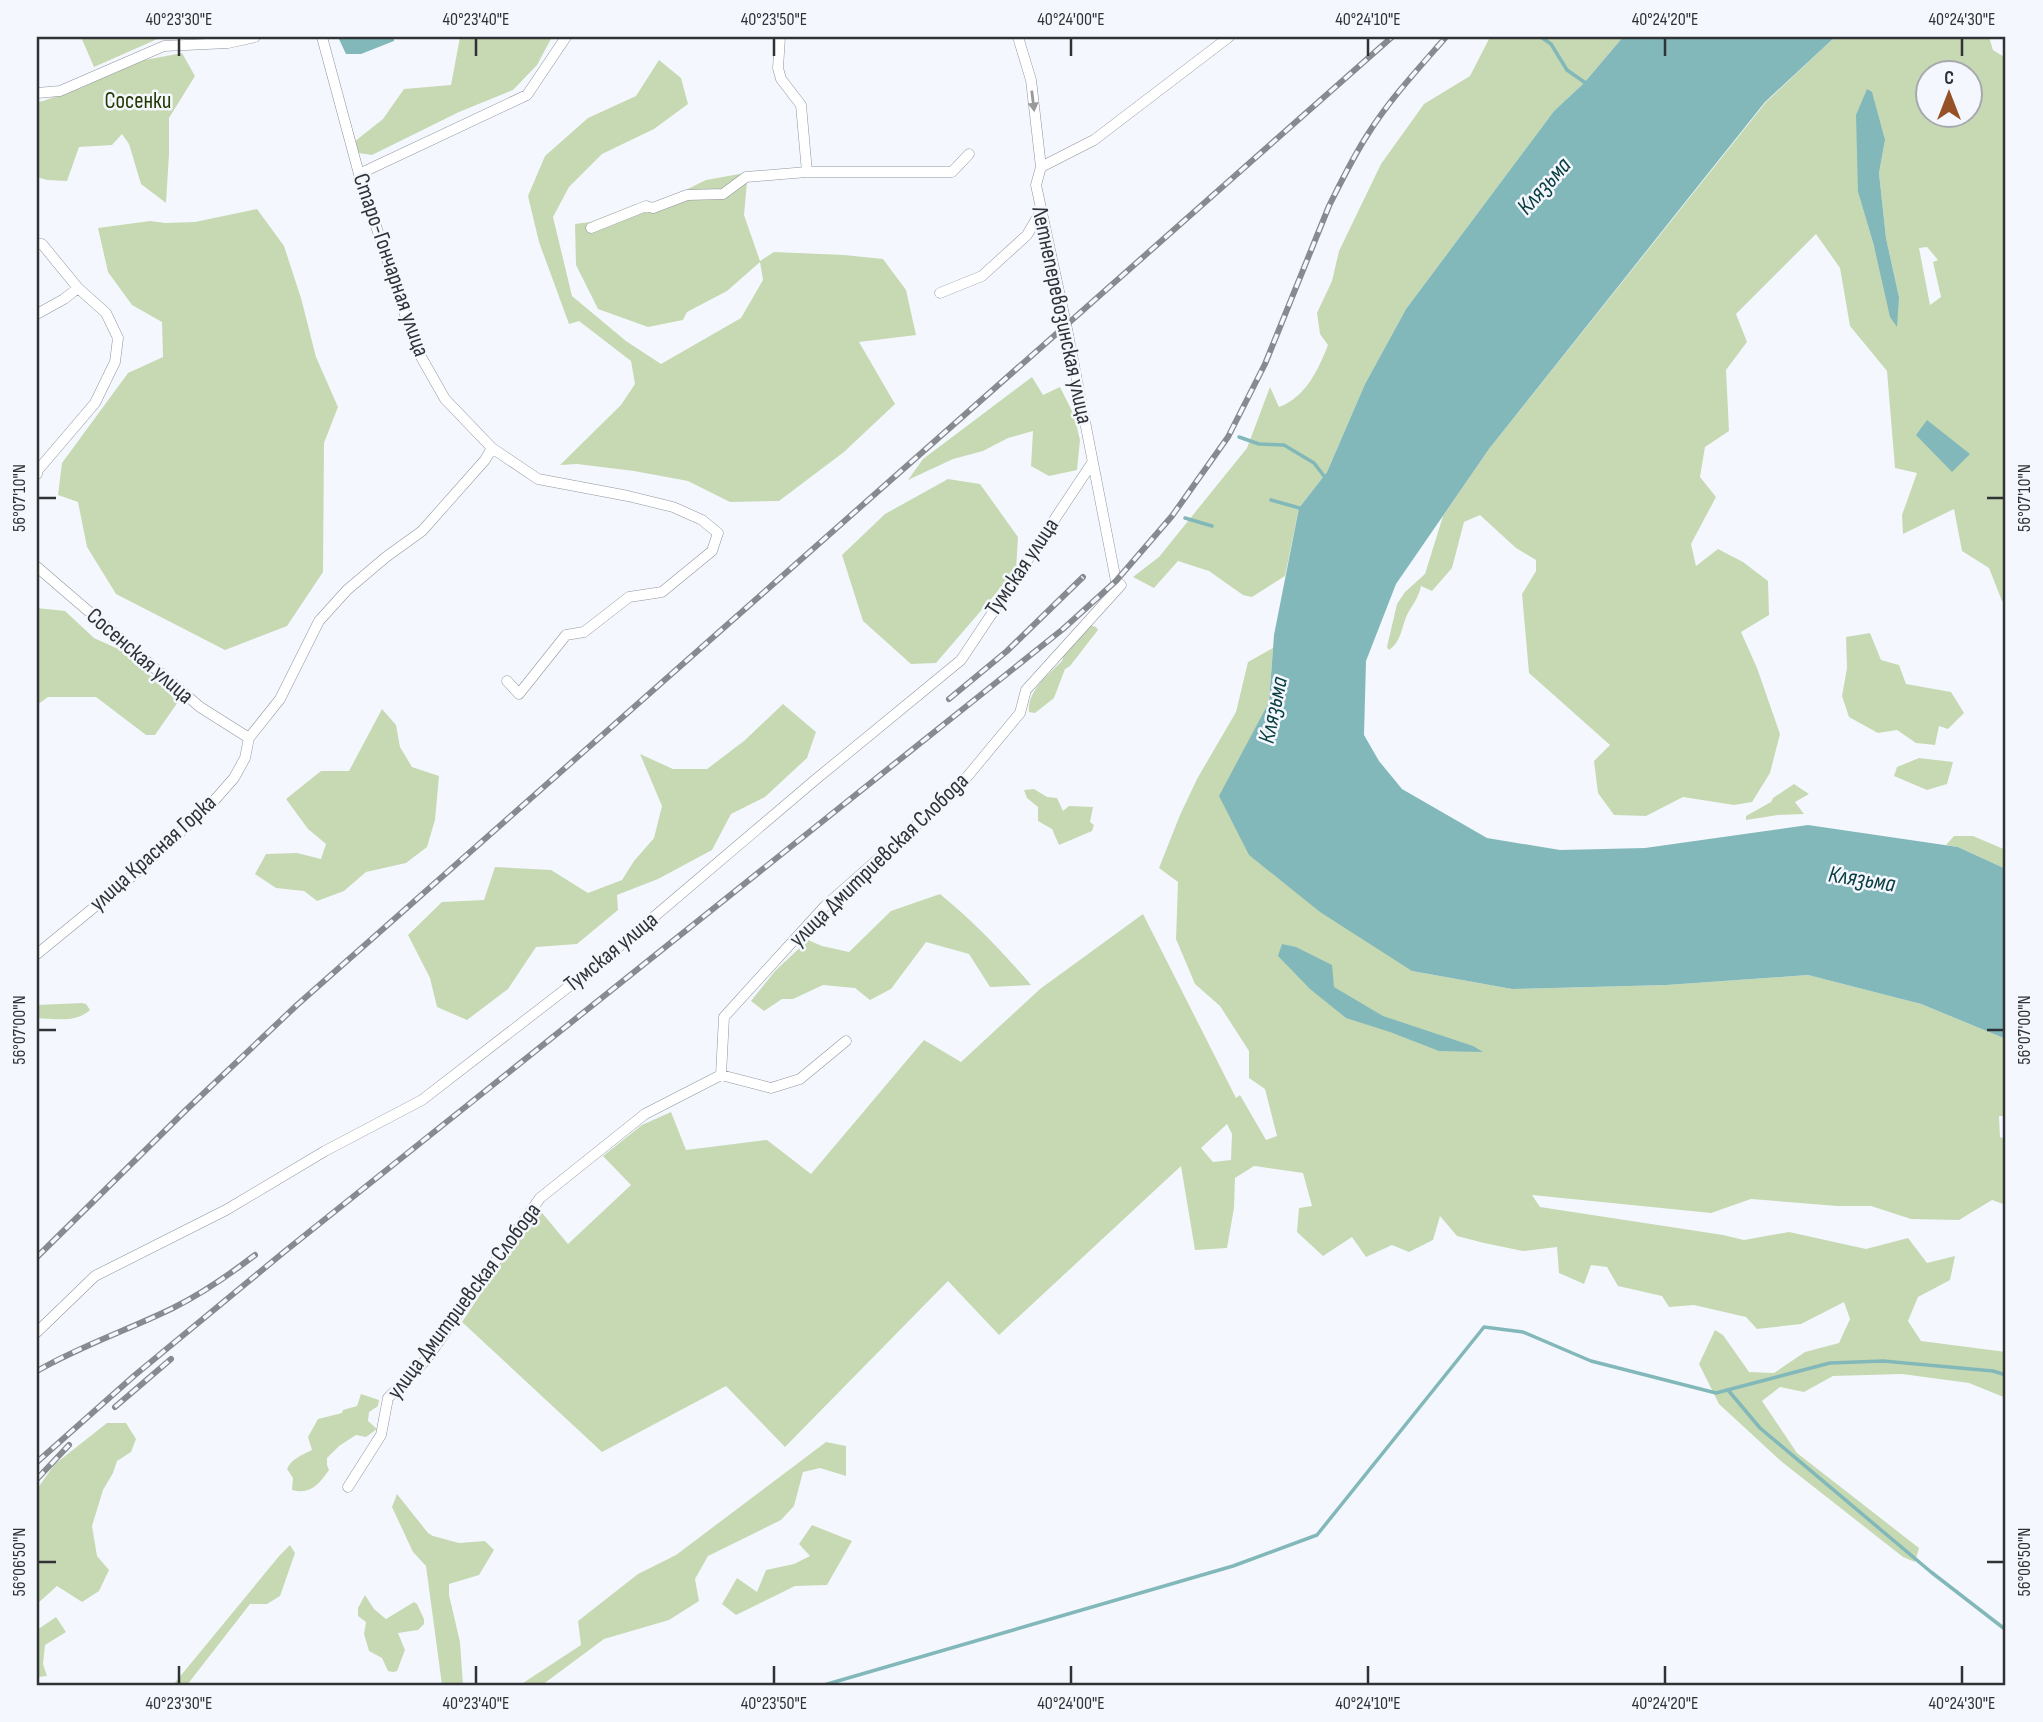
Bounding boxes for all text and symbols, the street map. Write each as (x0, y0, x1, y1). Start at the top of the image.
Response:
text: 40°23'30"E (146, 9, 212, 30)
text: 40°23'40"E (443, 9, 509, 30)
text: 40°23'50"E (741, 9, 807, 30)
text: 40°24'00"E (1037, 9, 1105, 30)
text: 40°24'10"E (1335, 9, 1401, 30)
text: 40°24'20"E (1632, 9, 1698, 30)
text: 40°24'30"E (1929, 9, 1995, 30)
north arrow (1913, 60, 1983, 130)
text: С (1944, 67, 1954, 90)
park label: Сосенки (105, 87, 171, 115)
one-way arrow (1028, 90, 1039, 112)
water label: Клязьма (1511, 151, 1577, 221)
street label: Старо-Гончарная улица (347, 170, 435, 360)
street label: Летнеперевозинская улица (1025, 203, 1099, 426)
text: 56°07'10"N (9, 464, 30, 532)
text: 56°07'10"N (2014, 464, 2035, 532)
street label: Тумская улица (979, 513, 1065, 621)
street label: Сосенская улица (81, 602, 199, 710)
water label: Клязьма (1252, 674, 1294, 746)
street label: улица Дмитриевская Слобода (783, 767, 975, 953)
street label: улица Красная Горка (84, 789, 222, 917)
water label: Клязьма (1826, 859, 1898, 899)
street label: Тумская улица (559, 906, 663, 998)
text: 56°07'00"N (9, 995, 30, 1065)
text: 56°07'00"N (2014, 995, 2035, 1065)
street label: улица Дмитриевская Слобода (381, 1197, 547, 1405)
text: 56°06'50"N (9, 1528, 30, 1596)
text: 56°06'50"N (2014, 1528, 2035, 1596)
text: 40°23'30"E (146, 1693, 212, 1714)
text: 40°23'40"E (443, 1693, 509, 1714)
text: 40°23'50"E (741, 1693, 807, 1714)
text: 40°24'00"E (1037, 1693, 1105, 1714)
text: 40°24'10"E (1335, 1693, 1401, 1714)
text: 40°24'20"E (1632, 1693, 1698, 1714)
text: 40°24'30"E (1929, 1693, 1995, 1714)

